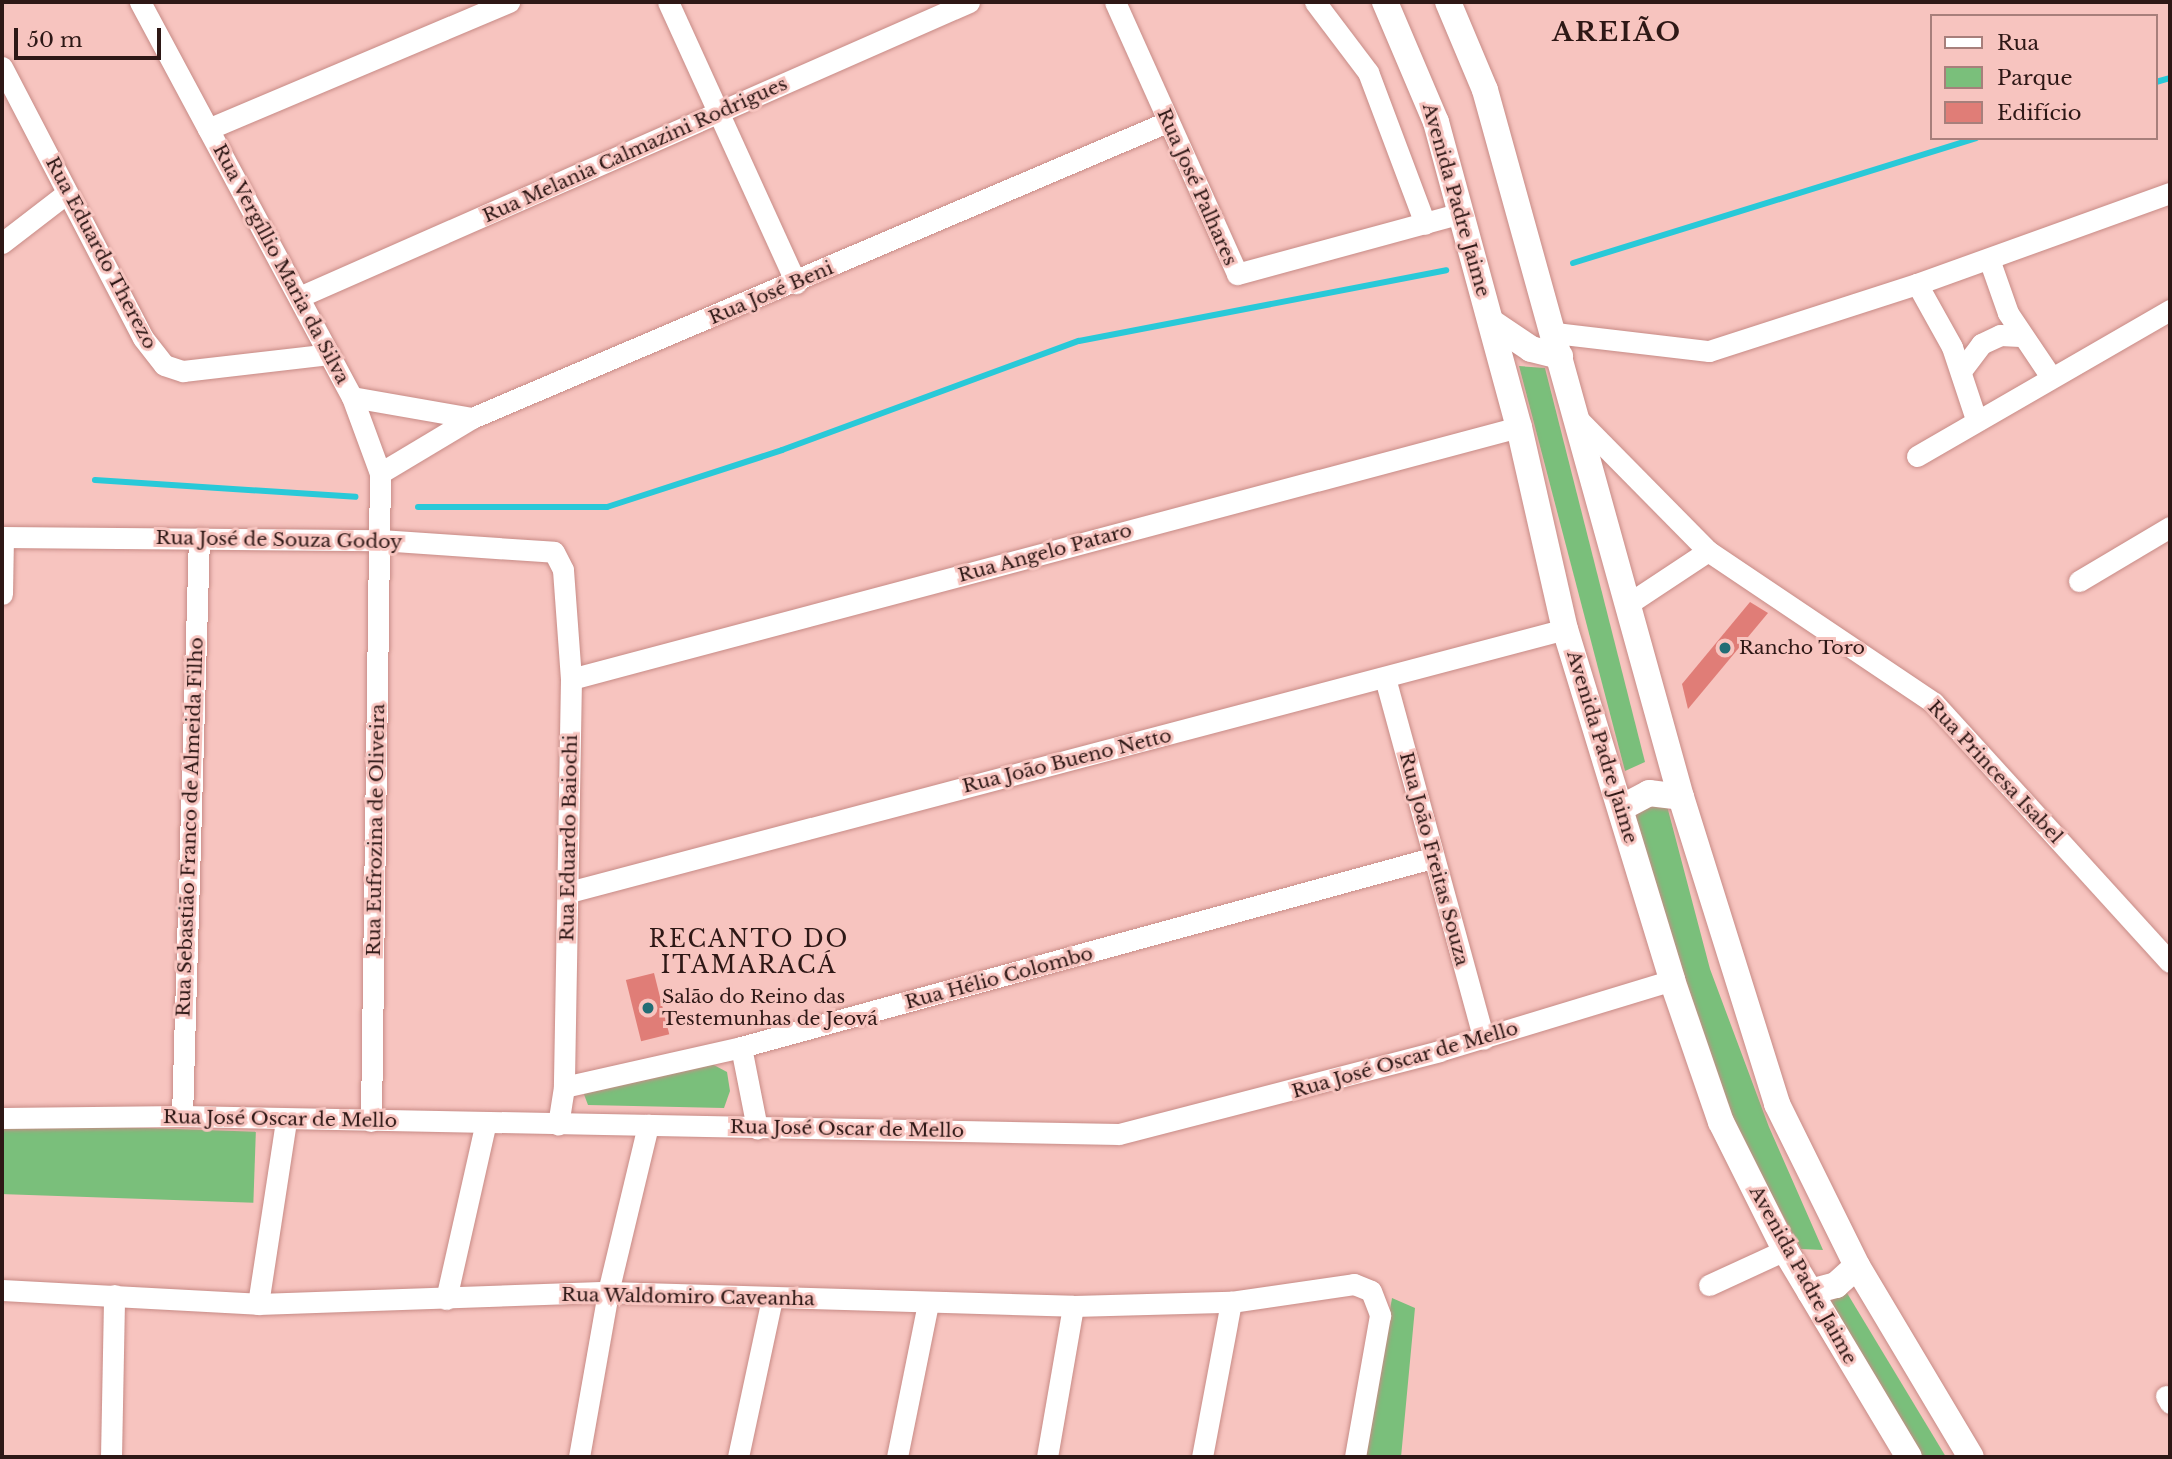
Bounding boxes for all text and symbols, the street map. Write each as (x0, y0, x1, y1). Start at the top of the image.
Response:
scale bar (18, 14, 164, 58)
legend (1930, 14, 2158, 140)
district label: AREIÃO (1553, 17, 1681, 49)
text: 50 m (27, 27, 82, 53)
text: Rua (1997, 30, 2039, 56)
text: Parque (1997, 65, 2072, 91)
street label: Rua Melania Calmazini Rodrigues (479, 72, 791, 228)
street label: Avenida Padre Jaime (1417, 100, 1495, 300)
text: Edifício (1997, 100, 2082, 126)
street label: Rua José Palhares (1152, 105, 1242, 269)
street label: Rua Vergíllio Maria da Silva (208, 140, 354, 388)
street label: Rua Eduardo Therezo (40, 153, 162, 353)
street label: Rua José Beni (705, 257, 837, 329)
street label: Rua Angelo Pataro (955, 519, 1135, 587)
street label: Rua José de Souza Godoy (155, 526, 403, 554)
street label: Rua Sebastião Franco de Almeida Filho (172, 636, 208, 1018)
place label: Rancho Toro (1739, 637, 1866, 659)
marker: Rancho Toro (1717, 640, 1733, 656)
street label: Avenida Padre Jaime (1562, 648, 1642, 846)
street label: Rua Princesa Isabel (1923, 696, 2067, 848)
street label: Rua Eufrozina de Oliveira (362, 703, 390, 957)
street label: Rua João Bueno Netto (960, 724, 1174, 798)
street label: Rua Eduardo Baiochi (556, 734, 582, 942)
street label: Rua João Freitas Souza (1394, 750, 1474, 968)
district label: RECANTO DO ITAMARACÁ (650, 925, 848, 979)
street label: Rua Hélio Colombo (902, 942, 1096, 1014)
place label: Salão do Reino das Testemunhas de Jeová (662, 986, 878, 1030)
marker: Salão do Reino das Testemunhas de Jeová (640, 1000, 656, 1016)
street label: Rua José Oscar de Mello (1289, 1017, 1521, 1103)
street label: Rua José Oscar de Mello (162, 1106, 398, 1132)
street label: Rua José Oscar de Mello (729, 1116, 965, 1142)
street label: Avenida Padre Jaime (1744, 1182, 1862, 1368)
street label: Rua Waldomiro Caveanha (561, 1283, 815, 1311)

